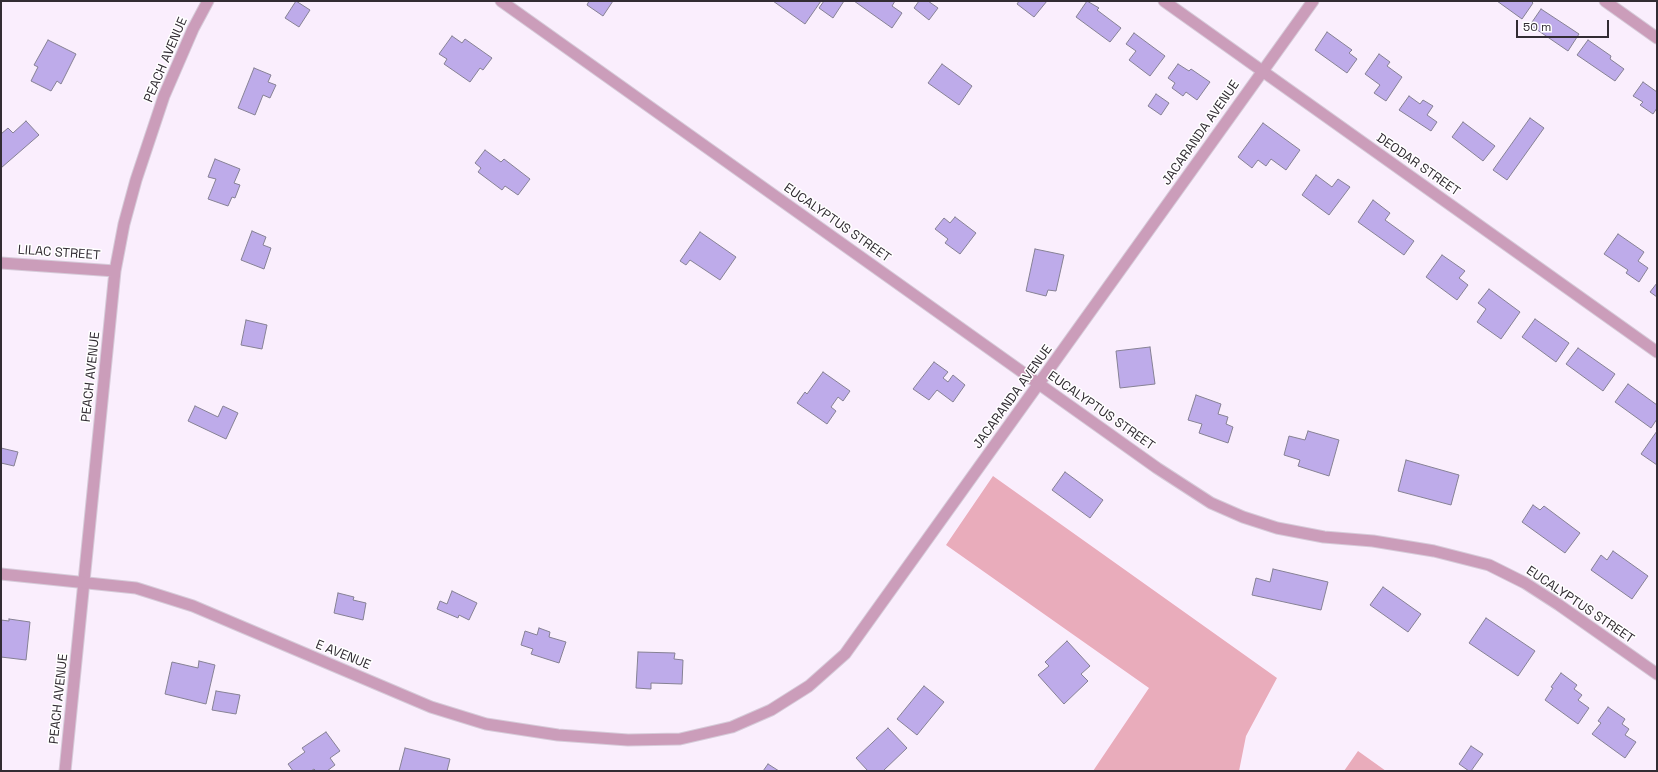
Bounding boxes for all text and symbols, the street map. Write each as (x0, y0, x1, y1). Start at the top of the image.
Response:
scale bar (1518, 12, 1611, 38)
street label: PEACH AVENUE (141, 15, 191, 105)
text: 50 m (1523, 19, 1551, 35)
street label: JACARANDA AVENUE (1159, 78, 1243, 188)
street label: DEODAR STREET (1373, 130, 1463, 200)
street label: EUCALYPTUS STREET (781, 180, 893, 266)
street label: LILAC STREET (17, 242, 101, 264)
street label: PEACH AVENUE (78, 331, 104, 423)
street label: JACARANDA AVENUE (970, 342, 1056, 452)
street label: EUCALYPTUS STREET (1045, 368, 1157, 454)
street label: EUCALYPTUS STREET (1523, 563, 1637, 647)
street label: E AVENUE (313, 637, 373, 673)
street label: PEACH AVENUE (46, 653, 72, 745)

